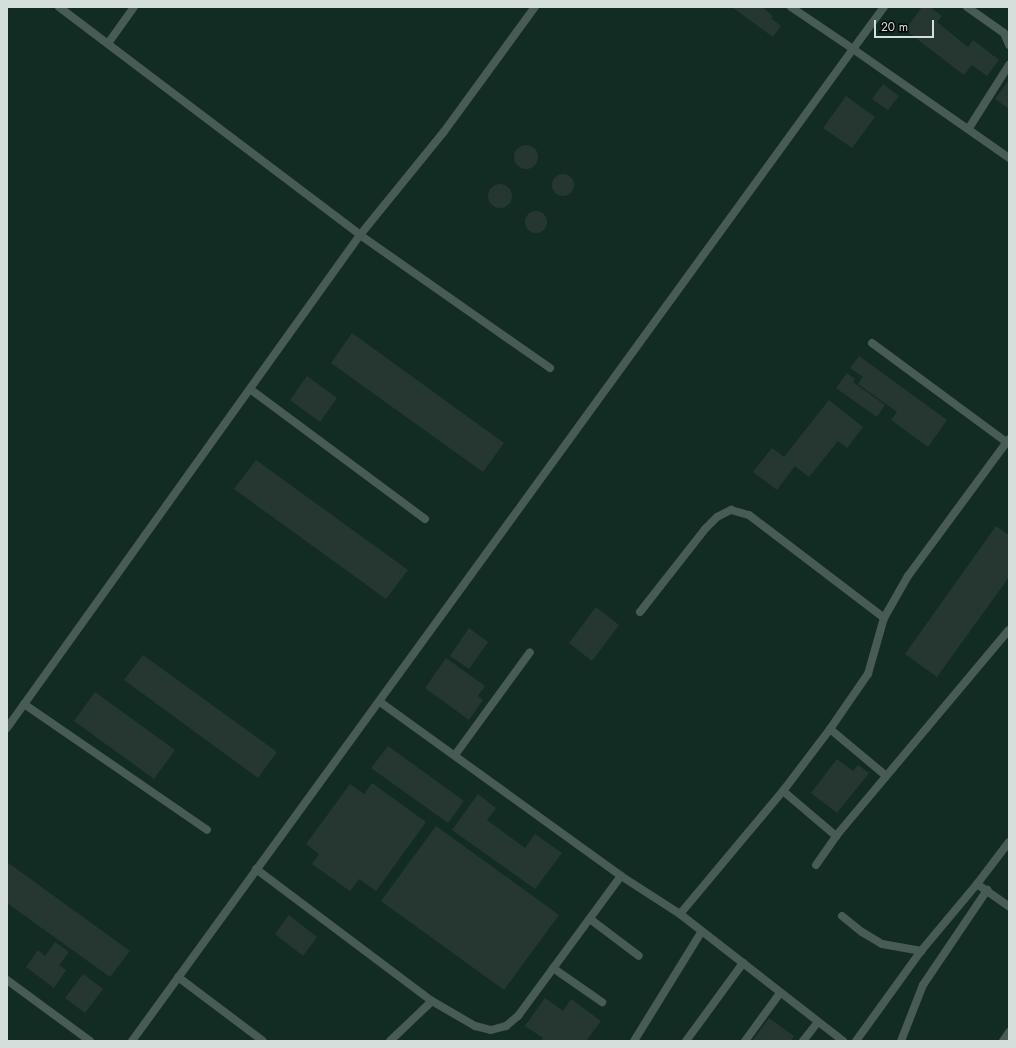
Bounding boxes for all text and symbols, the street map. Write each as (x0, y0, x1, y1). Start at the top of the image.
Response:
scale bar (876, 12, 936, 38)
text: 20 m (881, 18, 908, 36)

